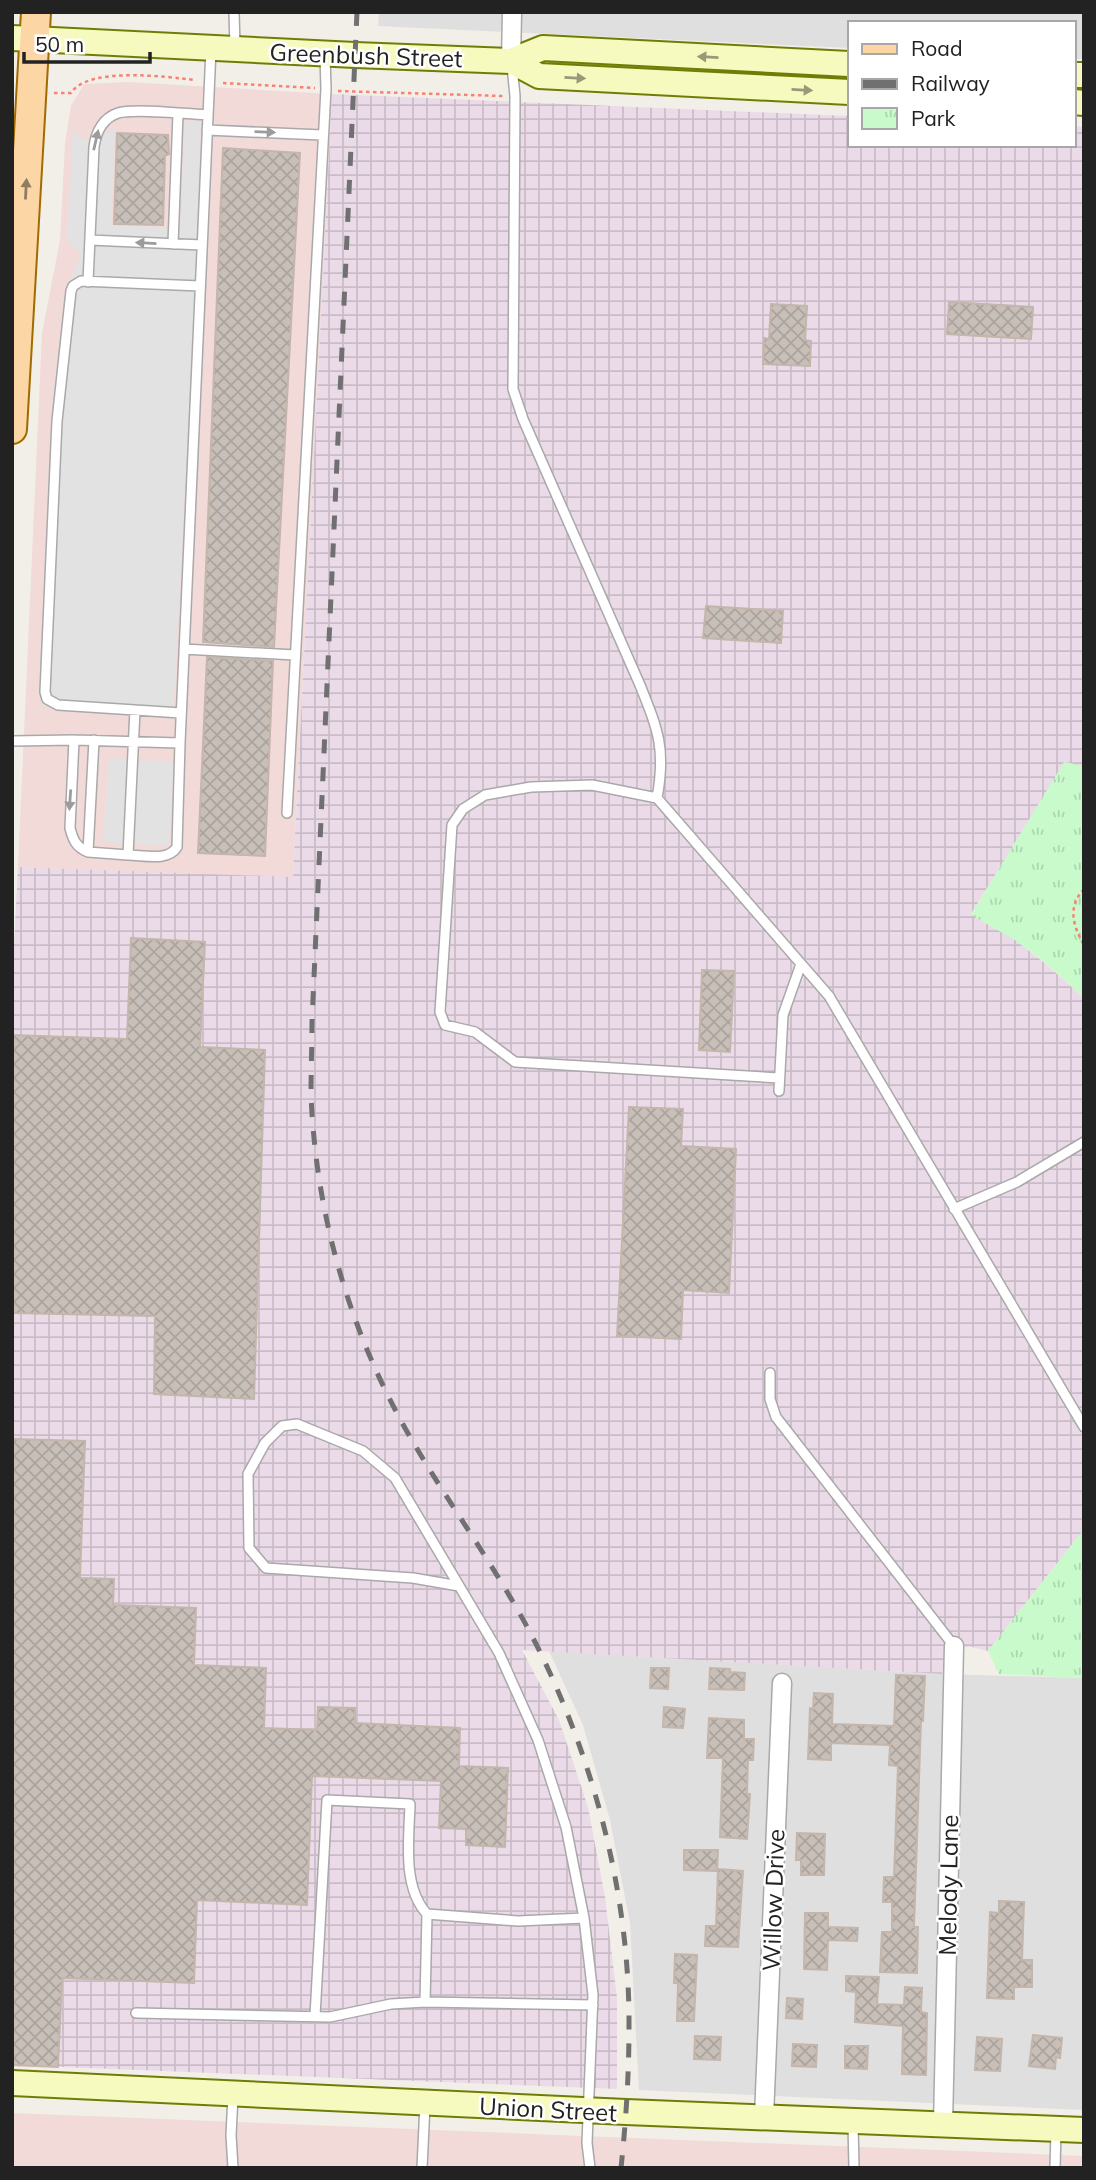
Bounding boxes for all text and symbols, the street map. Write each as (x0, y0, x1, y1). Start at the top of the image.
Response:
scale bar (24, 21, 150, 65)
legend (848, 21, 1075, 147)
text: 50 m (35, 31, 84, 57)
text: Road (911, 35, 962, 61)
street label: Greenbush Street (269, 37, 463, 73)
one-way arrow (696, 51, 718, 62)
text: Railway (911, 70, 990, 96)
one-way arrow (564, 73, 586, 84)
one-way arrow (791, 84, 813, 95)
text: Park (911, 105, 955, 131)
one-way arrow (254, 127, 276, 138)
one-way arrow (91, 129, 102, 151)
one-way arrow (21, 178, 32, 200)
one-way arrow (135, 237, 157, 248)
one-way arrow (64, 789, 75, 811)
street label: Melody Lane (932, 1814, 964, 1956)
street label: Willow Drive (756, 1828, 790, 1972)
street label: Union Street (478, 2090, 618, 2128)

